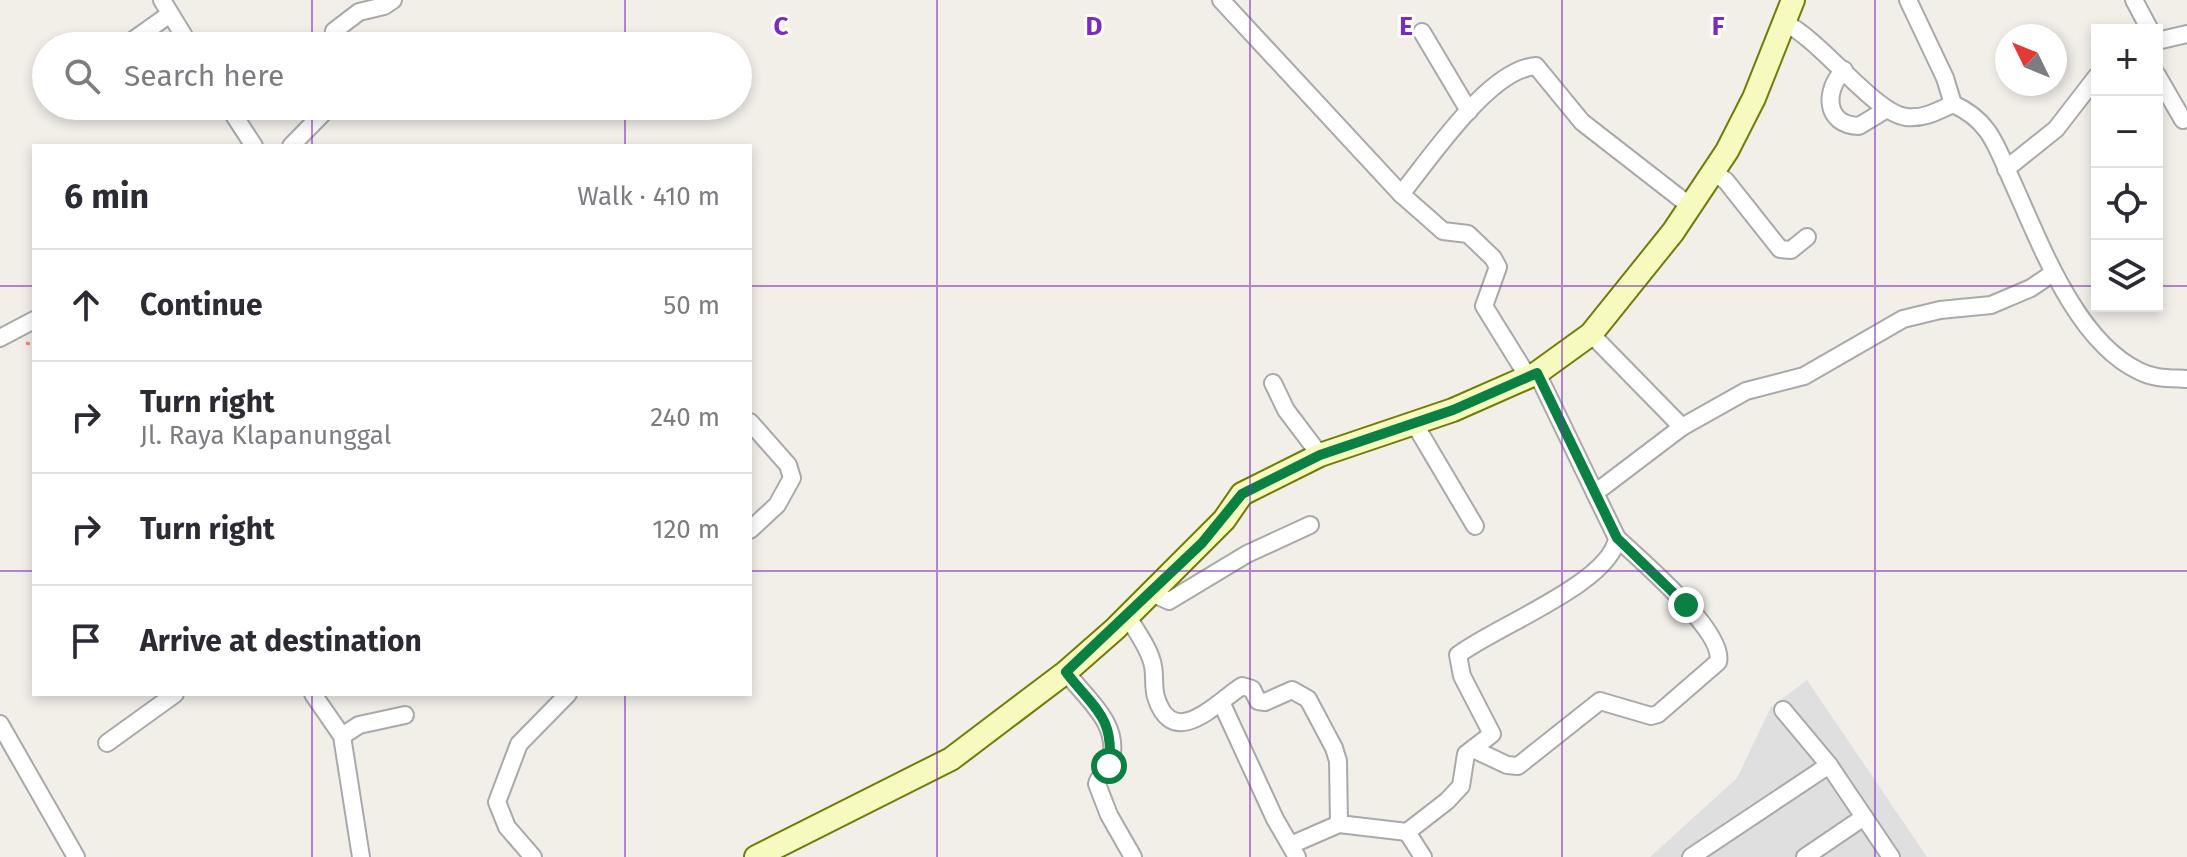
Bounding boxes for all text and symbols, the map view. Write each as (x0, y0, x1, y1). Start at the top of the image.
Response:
text: C (774, 11, 789, 42)
text: D (1086, 11, 1103, 42)
text: E (1399, 11, 1413, 42)
text: F (1712, 11, 1725, 42)
north arrow (1995, 24, 2067, 96)
map controls (2091, 24, 2163, 312)
button: + (2091, 24, 2163, 96)
search box (32, 32, 752, 120)
icon: search (60, 54, 104, 98)
text: Search here (124, 58, 284, 94)
button: − (2091, 96, 2163, 168)
button: locate (2091, 168, 2163, 240)
text: 6 min (64, 176, 149, 217)
text: Walk · 410 m (577, 181, 720, 212)
button: layers (2091, 240, 2163, 312)
icon: ahead (64, 283, 108, 327)
text: Continue (140, 287, 263, 323)
text: 50 m (663, 290, 720, 321)
text: Turn right (140, 384, 275, 420)
icon: right (64, 395, 108, 439)
text: 240 m (650, 402, 720, 433)
text: Jl. Raya Klapanunggal (140, 420, 391, 451)
icon: right (64, 507, 108, 551)
text: Turn right (140, 511, 275, 547)
text: 120 m (652, 514, 720, 545)
route end (1668, 587, 1704, 623)
icon: arrive (64, 619, 108, 663)
text: Arrive at destination (140, 623, 422, 659)
route start (1091, 748, 1127, 784)

